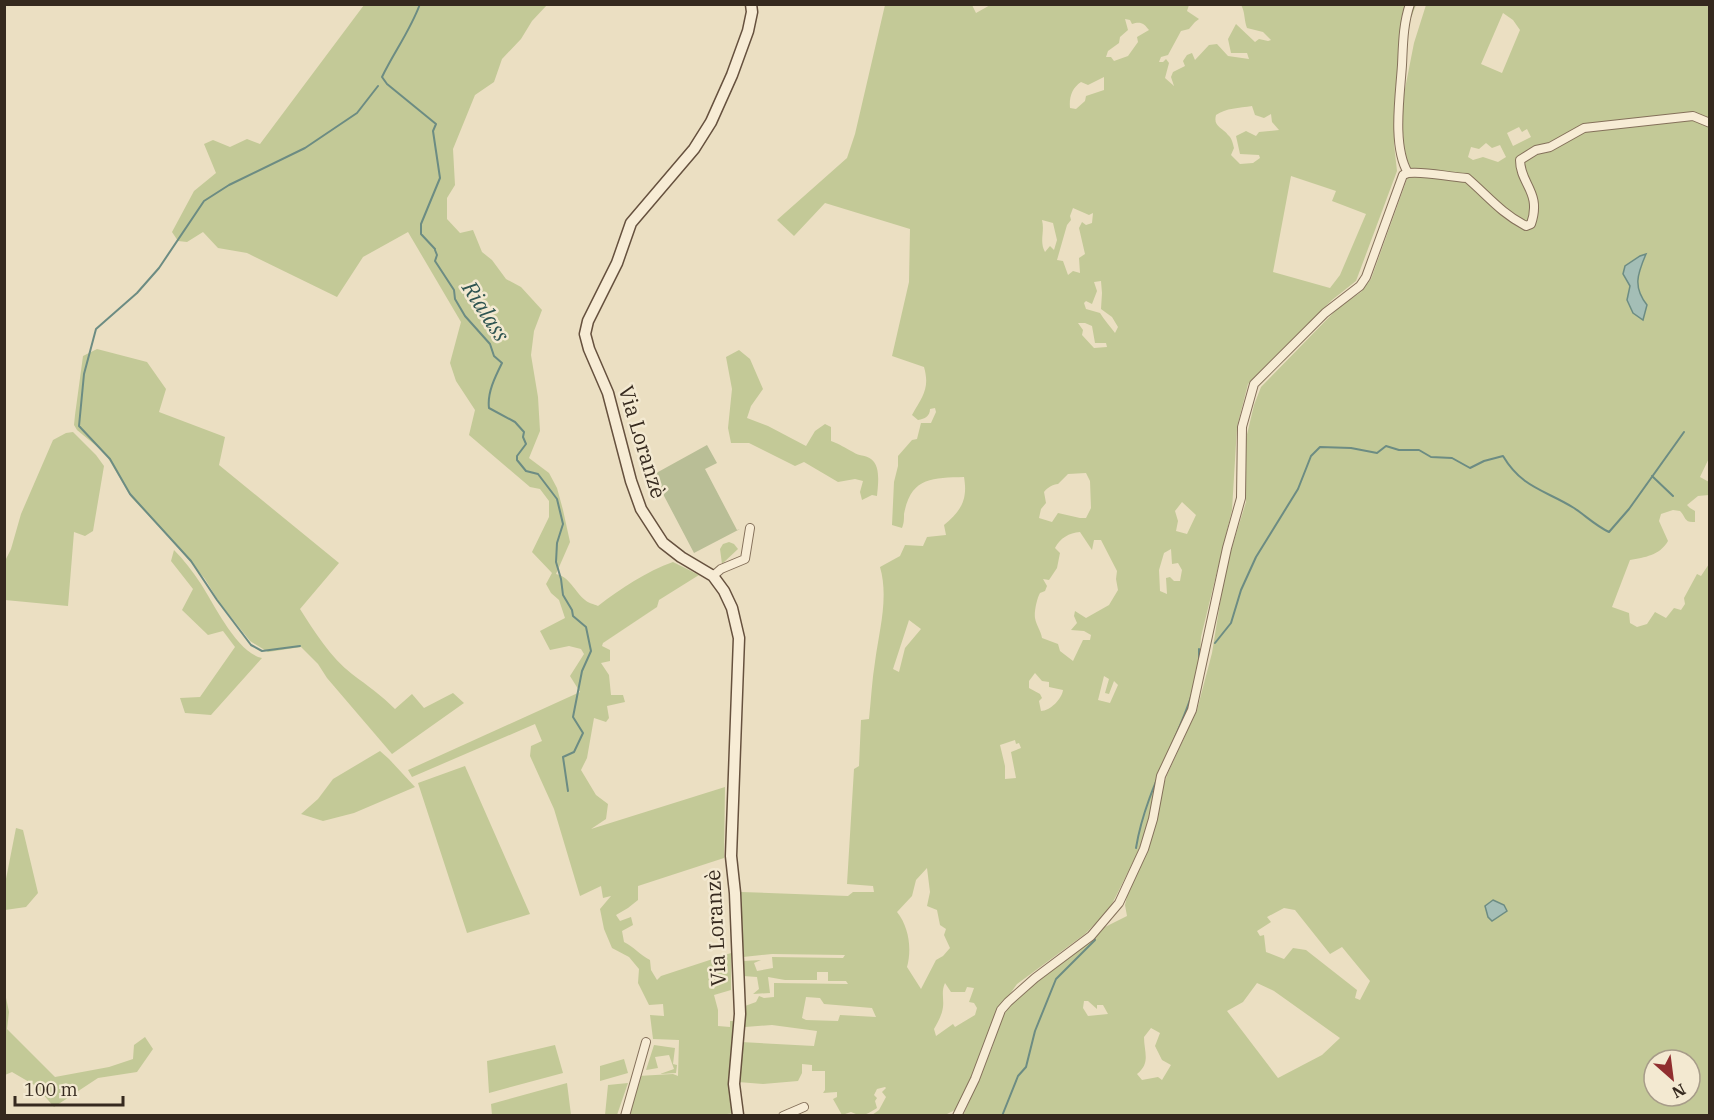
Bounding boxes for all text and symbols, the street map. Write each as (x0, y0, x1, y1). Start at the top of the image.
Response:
water label: Rialass (456, 274, 517, 347)
street label: Via Loranzè (613, 382, 673, 502)
street label: Via Loranzè (698, 869, 732, 987)
north arrow (1642, 1048, 1702, 1108)
scale bar (15, 1069, 123, 1107)
text: 100 m (24, 1078, 78, 1101)
text: N (1669, 1079, 1689, 1103)

